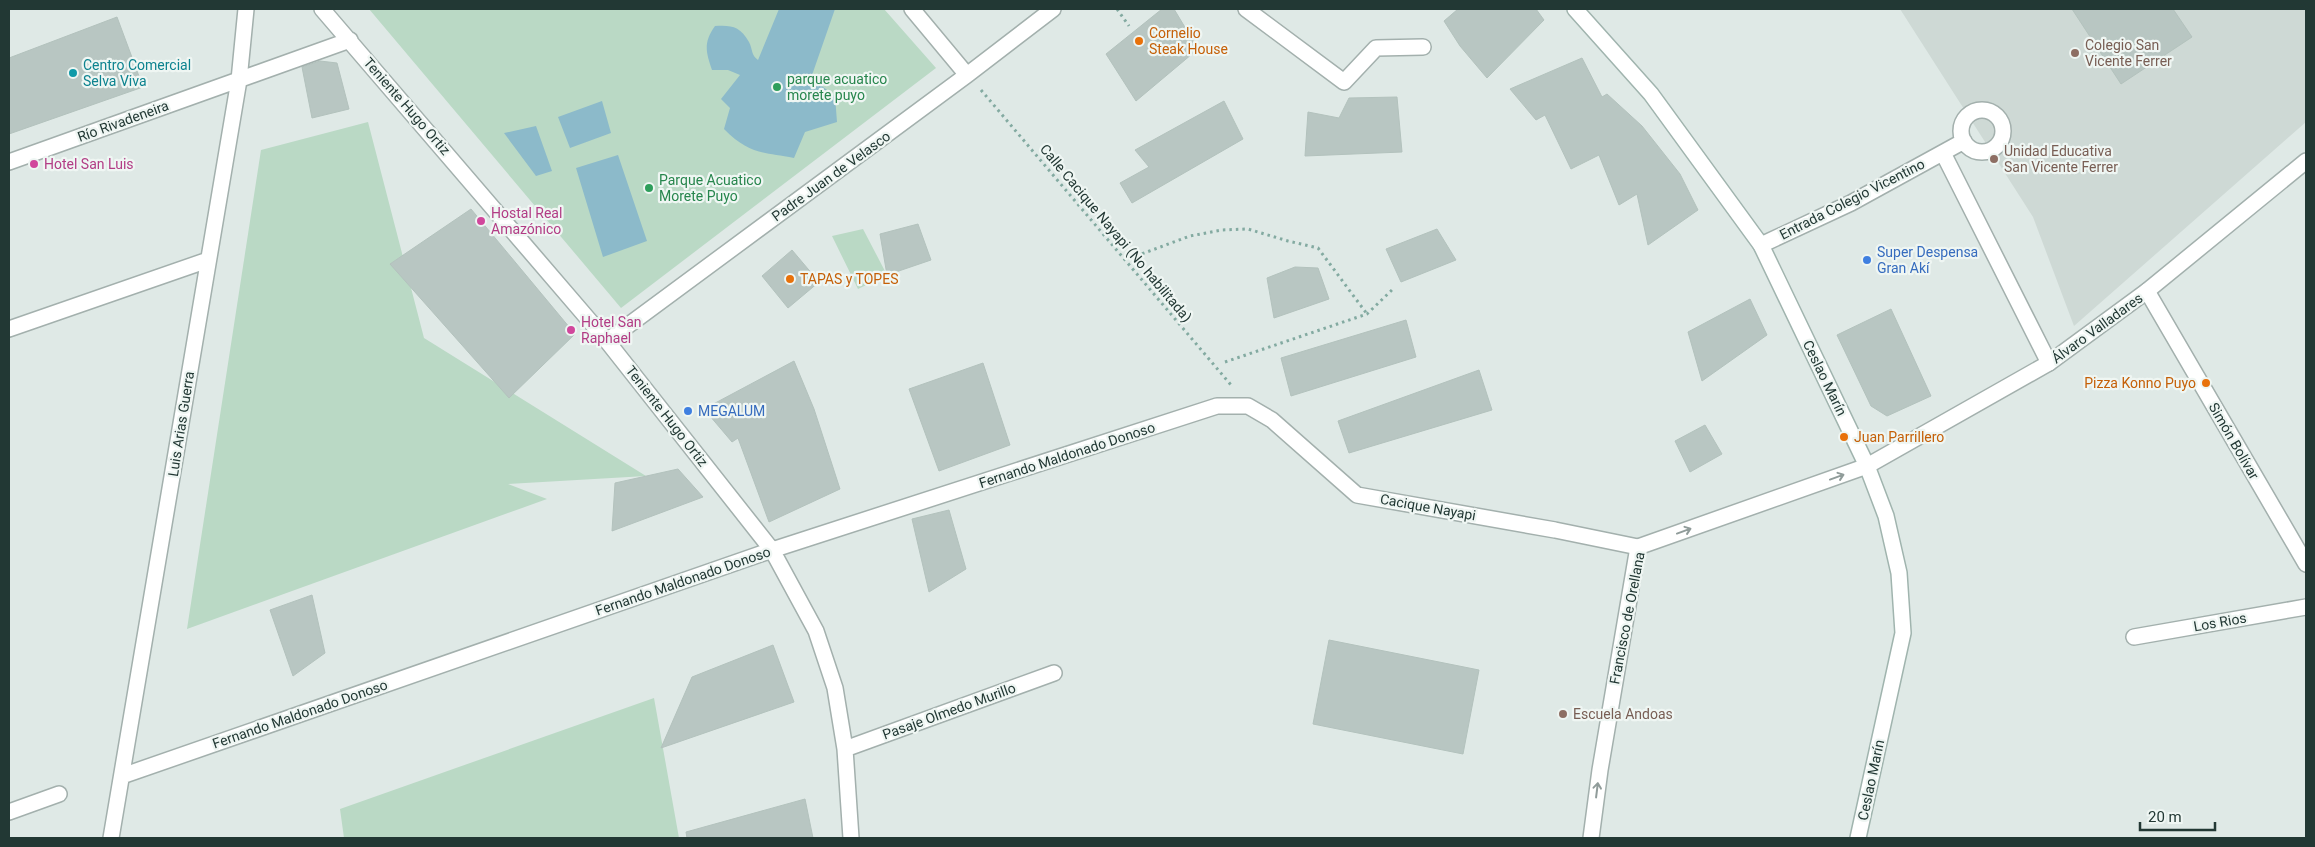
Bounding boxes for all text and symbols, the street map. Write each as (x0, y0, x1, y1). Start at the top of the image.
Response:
place label: Cornelio Steak House (1149, 25, 1228, 57)
marker: Cornelio Steak House (1133, 35, 1145, 47)
place label: Colegio San Vicente Ferrer (2085, 37, 2172, 69)
marker: Colegio San Vicente Ferrer (2069, 47, 2081, 59)
street label: Teniente Hugo Ortiz (360, 54, 454, 158)
place label: Centro Comercial Selva Viva (83, 57, 191, 89)
marker: Centro Comercial Selva Viva (67, 67, 79, 79)
place label: parque acuatico morete puyo (787, 71, 887, 103)
marker: parque acuatico morete puyo (771, 81, 783, 93)
street label: Río Rivadeneira (75, 97, 171, 145)
street label: Padre Juan de Velasco (769, 128, 893, 224)
street label: Calle Cacique Nayapi (No habilitada) (1036, 141, 1195, 326)
place label: Unidad Educativa San Vicente Ferrer (2004, 143, 2118, 175)
marker: Unidad Educativa San Vicente Ferrer (1988, 153, 2000, 165)
street label: Entrada Colegio Vicentino (1777, 155, 1927, 243)
place label: Hotel San Luis (44, 156, 134, 172)
marker: Hotel San Luis (28, 158, 40, 170)
place label: Parque Acuatico Morete Puyo (659, 172, 762, 204)
marker: Parque Acuatico Morete Puyo (643, 182, 655, 194)
place label: Hostal Real Amazónico (491, 205, 562, 237)
marker: Hostal Real Amazónico (475, 215, 487, 227)
place label: Super Despensa Gran Akí (1877, 244, 1978, 276)
marker: Super Despensa Gran Akí (1861, 254, 1873, 266)
place label: TAPAS y TOPES (800, 271, 898, 287)
marker: TAPAS y TOPES (784, 273, 796, 285)
street label: Álvaro Valladares (2048, 289, 2146, 366)
place label: Hotel San Raphael (581, 314, 642, 346)
marker: Hotel San Raphael (565, 324, 577, 336)
street label: Ceslao Marín (1800, 338, 1850, 418)
street label: Teniente Hugo Ortiz (623, 362, 711, 470)
street label: Luis Arias Guerra (165, 370, 197, 478)
place label: Pizza Konno Puyo (2084, 375, 2196, 391)
marker: Pizza Konno Puyo (2200, 377, 2212, 389)
street label: Simón Bolívar (2206, 400, 2263, 482)
place label: MEGALUM (698, 403, 765, 419)
marker: MEGALUM (682, 405, 694, 417)
street label: Fernando Maldonado Donoso (977, 419, 1157, 491)
place label: Juan Parrillero (1854, 429, 1944, 445)
marker: Juan Parrillero (1838, 431, 1850, 443)
one-way arrow (1829, 472, 1844, 481)
street label: Cacique Nayapi (1379, 491, 1477, 523)
one-way arrow (1676, 526, 1691, 535)
street label: Fernando Maldonado Donoso (593, 543, 773, 619)
street label: Francisco de Orellana (1606, 551, 1648, 685)
street label: Los Rios (2192, 609, 2248, 635)
street label: Fernando Maldonado Donoso (210, 676, 390, 752)
street label: Pasaje Olmedo Murillo (880, 679, 1018, 743)
place label: Escuela Andoas (1573, 706, 1673, 722)
marker: Escuela Andoas (1557, 708, 1569, 720)
street label: Ceslao Marín (1855, 738, 1887, 822)
one-way arrow (1592, 782, 1602, 798)
scale bar (2140, 800, 2215, 832)
text: 20 m (2148, 808, 2182, 826)

